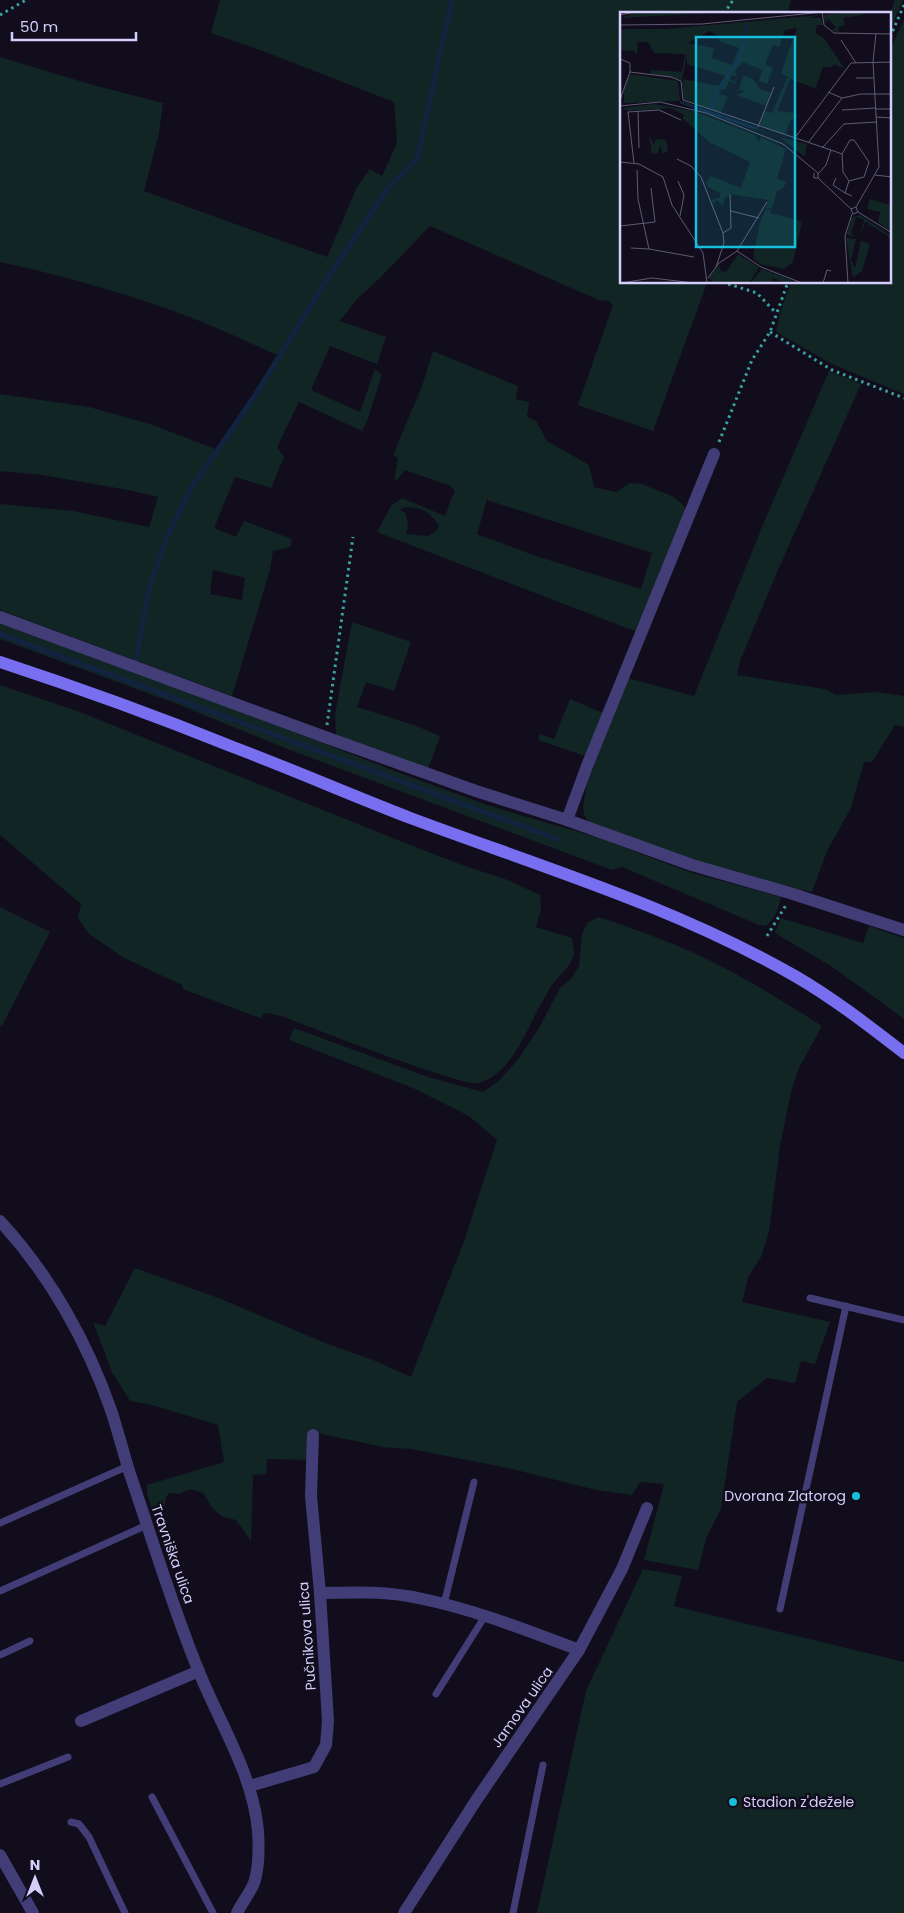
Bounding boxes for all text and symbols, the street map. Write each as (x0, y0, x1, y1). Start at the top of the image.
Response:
scale bar (12, 10, 136, 42)
inset map (620, 12, 892, 284)
text: 50 m (20, 16, 58, 37)
place label: Dvorana Zlatorog (724, 1486, 846, 1506)
marker: Dvorana Zlatorog (850, 1490, 862, 1502)
street label: Travniška ulica (147, 1502, 199, 1606)
street label: Pučnikova ulica (293, 1581, 321, 1691)
street label: Jamova ulica (487, 1662, 557, 1752)
place label: Stadion z'dežele (743, 1792, 855, 1812)
marker: Stadion z'dežele (727, 1796, 739, 1808)
north arrow (10, 1853, 60, 1903)
text: N (30, 1855, 40, 1875)

